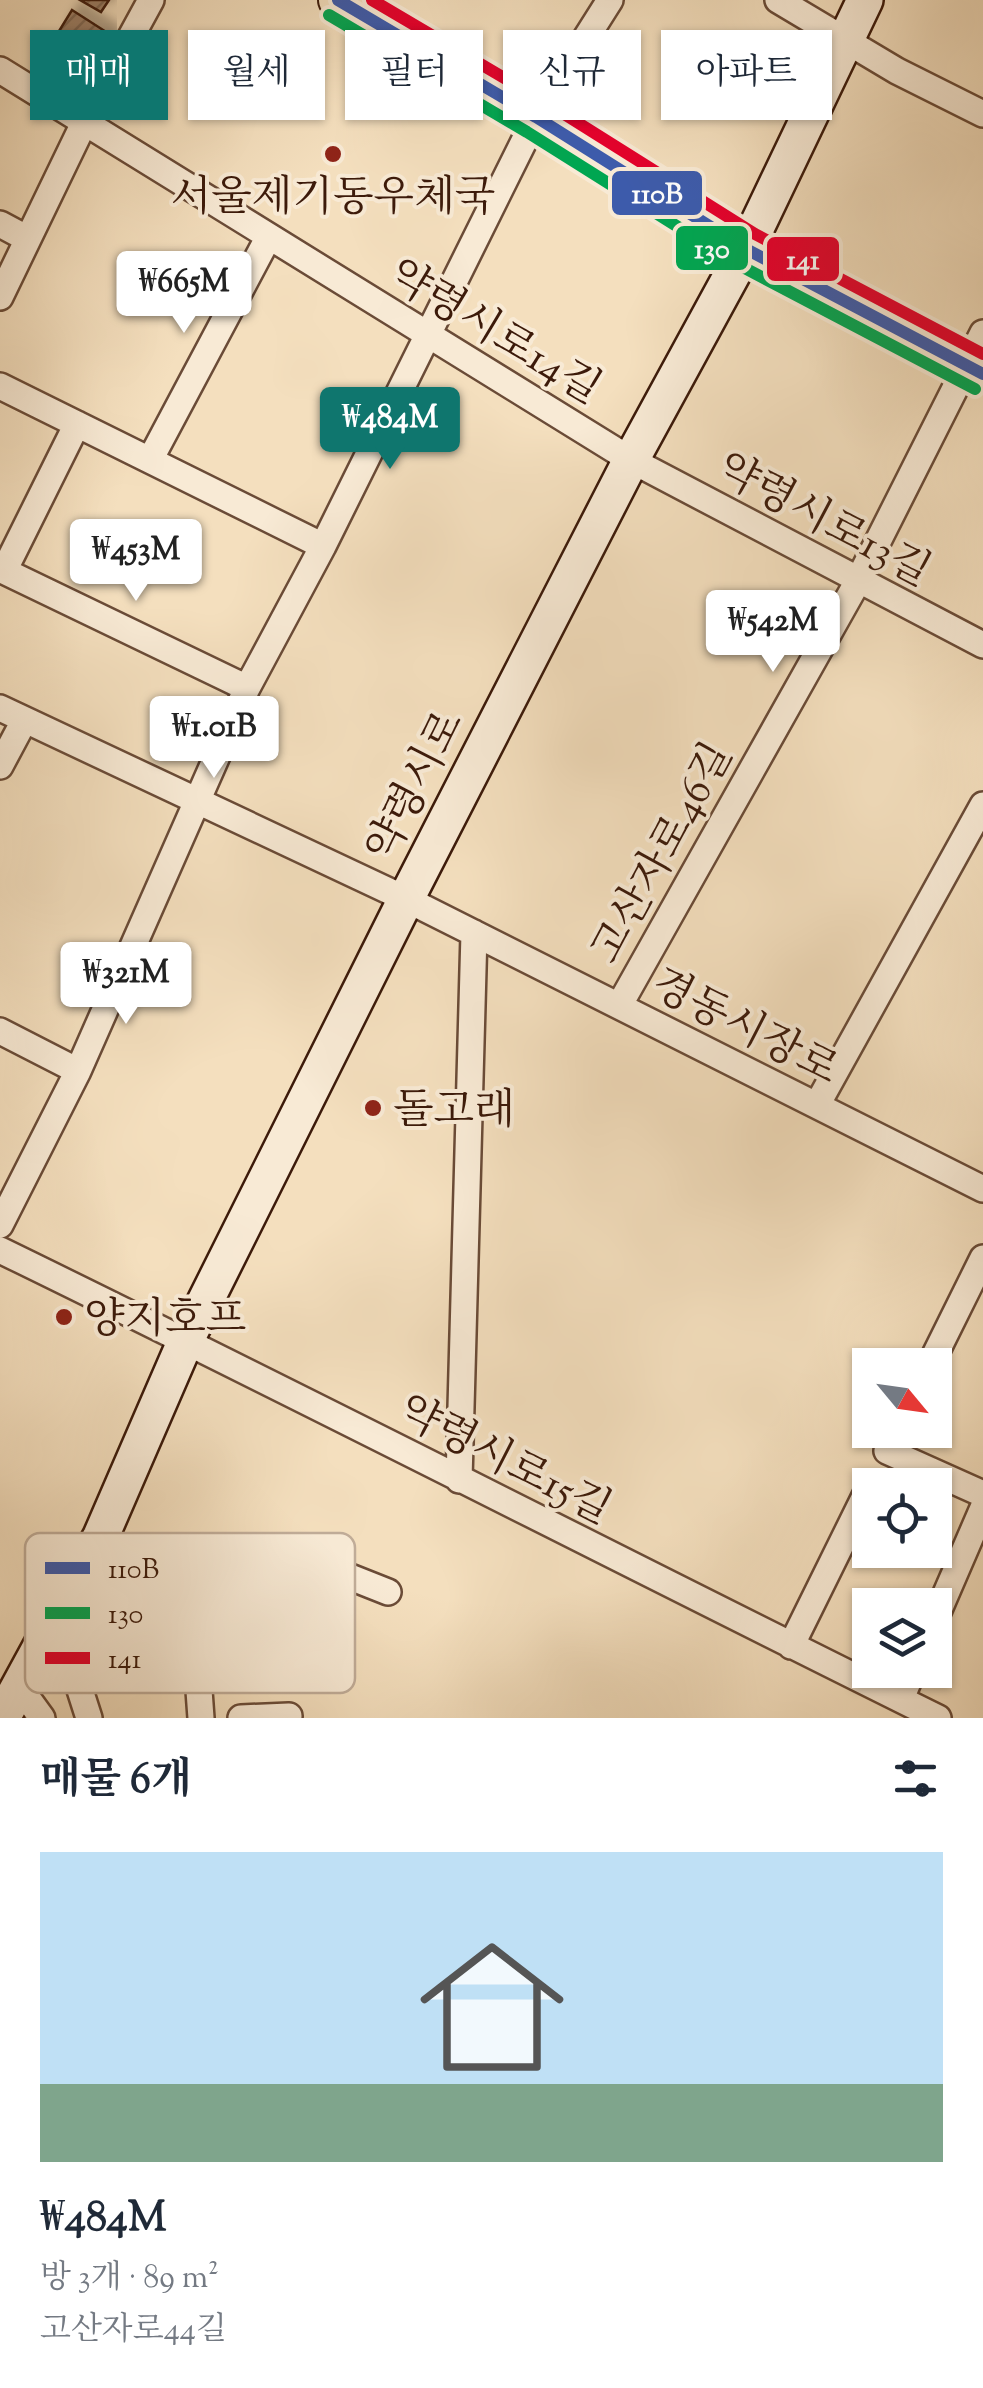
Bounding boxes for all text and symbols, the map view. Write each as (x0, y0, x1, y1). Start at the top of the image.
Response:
chip: 매매 (30, 30, 168, 120)
chip: 월세 (188, 30, 325, 120)
chip: 필터 (345, 30, 483, 120)
chip: 신규 (503, 30, 641, 120)
chip: 아파트 (661, 30, 832, 120)
marker: 서울제기동우체국 (322, 143, 344, 165)
line badge: 110B (610, 169, 704, 217)
place label: 서울제기동우체국 (171, 170, 495, 230)
text: 110B (631, 176, 683, 216)
line badge: 130 (674, 224, 750, 272)
text: 130 (694, 231, 730, 271)
line badge: 141 (765, 235, 841, 283)
text: 141 (786, 242, 820, 282)
street label: 약령시로14길 (376, 247, 611, 421)
pin: ₩665M (114, 251, 254, 336)
text: ₩665M (138, 260, 230, 306)
pin: ₩484M (320, 387, 460, 472)
text: ₩484M (342, 396, 438, 442)
street label: 약령시로13길 (705, 441, 940, 604)
pin: ₩453M (66, 519, 206, 604)
text: ₩453M (92, 528, 180, 574)
pin: ₩542M (703, 590, 843, 675)
text: ₩542M (728, 599, 818, 645)
pin: ₩1.01B (133, 696, 295, 781)
street label: 약령시로 (354, 701, 481, 873)
text: ₩1.01B (172, 705, 256, 751)
street label: 고산자로46길 (579, 733, 750, 976)
pin: ₩321M (56, 942, 196, 1027)
text: ₩321M (82, 951, 170, 997)
street label: 경동시장로 (640, 957, 848, 1102)
place label: 돌고래 (393, 1083, 515, 1143)
marker: 돌고래 (362, 1097, 384, 1119)
place label: 양지호프 (84, 1292, 246, 1352)
marker: 양지호프 (53, 1306, 75, 1328)
north arrow (852, 1348, 952, 1448)
map controls (852, 1348, 952, 1688)
street label: 약령시로15길 (387, 1383, 620, 1542)
button: locate (852, 1468, 952, 1568)
legend (25, 1533, 355, 1693)
text: 110B (108, 1551, 159, 1591)
button: layers (852, 1588, 952, 1688)
text: 130 (108, 1596, 143, 1636)
text: 141 (108, 1641, 141, 1681)
icon: filters (888, 1751, 943, 1806)
text: 매물 6개 (40, 1752, 192, 1812)
icon: home (402, 1917, 582, 2097)
text: ₩484M (40, 2190, 166, 2250)
text: 방 3개 · 89 m² (40, 2256, 219, 2302)
text: 고산자로44길 (40, 2308, 227, 2354)

